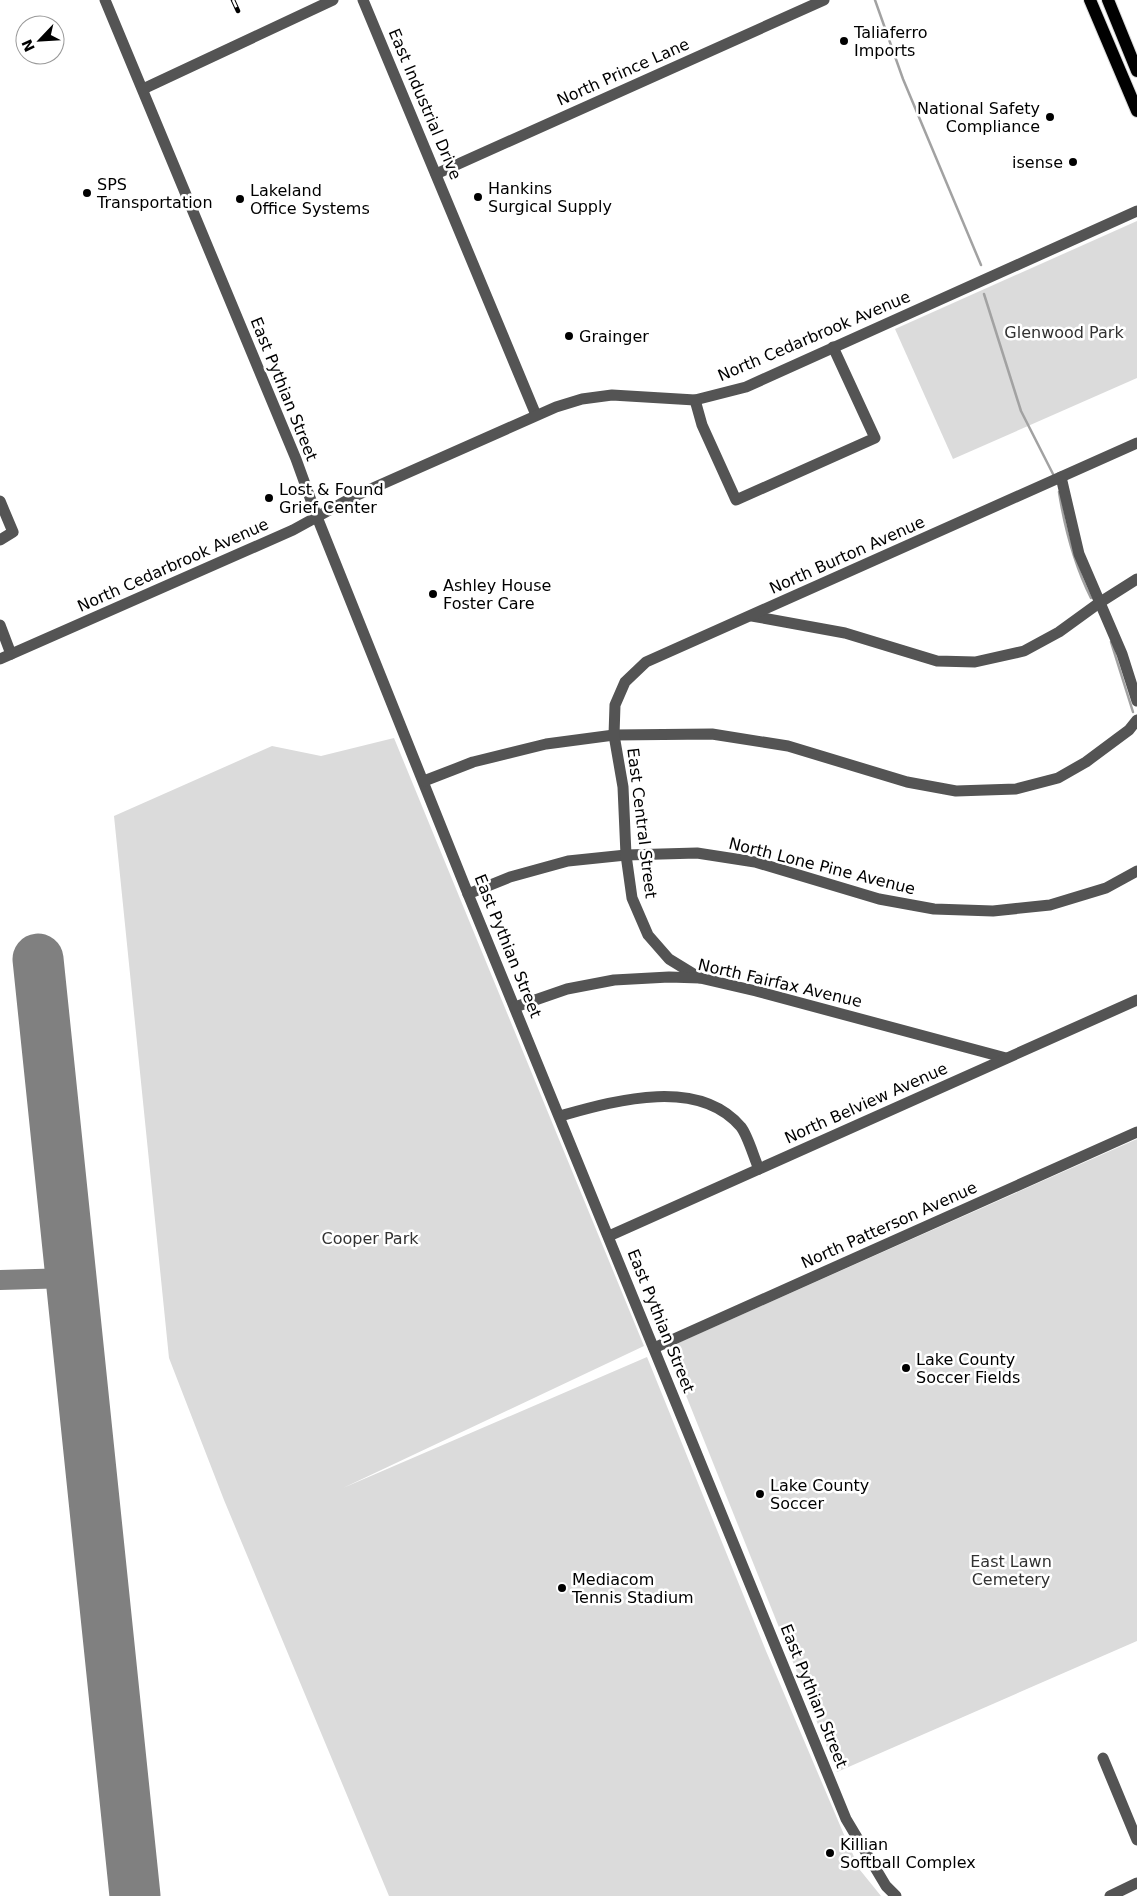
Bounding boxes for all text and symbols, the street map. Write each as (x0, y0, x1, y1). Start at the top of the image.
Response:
north arrow (15, 15, 65, 65)
place label: Taliaferro Imports (853, 23, 927, 60)
street label: East Industrial Drive (385, 26, 465, 182)
street label: North Prince Lane (554, 34, 692, 110)
marker: Taliaferro Imports (838, 35, 850, 47)
text: N (18, 37, 38, 54)
place label: National Safety Compliance (917, 99, 1040, 136)
marker: National Safety Compliance (1044, 111, 1056, 123)
place label: isense (1012, 153, 1063, 172)
marker: isense (1067, 156, 1079, 168)
place label: SPS Transportation (96, 175, 213, 212)
place label: Hankins Surgical Supply (488, 179, 612, 216)
place label: Lakeland Office Systems (250, 181, 370, 218)
marker: SPS Transportation (81, 187, 93, 199)
marker: Hankins Surgical Supply (472, 191, 484, 203)
marker: Lakeland Office Systems (234, 193, 246, 205)
street label: North Cedarbrook Avenue (715, 287, 913, 385)
street label: East Pythian Street (246, 314, 322, 464)
park label: Glenwood Park (1004, 323, 1124, 342)
place label: Grainger (579, 327, 649, 346)
marker: Grainger (563, 330, 575, 342)
place label: Lost & Found Grief Center (279, 480, 384, 517)
marker: Lost & Found Grief Center (263, 492, 275, 504)
street label: North Burton Avenue (766, 512, 928, 598)
street label: North Cedarbrook Avenue (75, 514, 271, 616)
place label: Ashley House Foster Care (443, 576, 551, 613)
marker: Ashley House Foster Care (427, 588, 439, 600)
street label: East Central Street (623, 747, 661, 899)
street label: North Lone Pine Avenue (727, 834, 917, 898)
street label: East Pythian Street (470, 871, 546, 1021)
street label: North Fairfax Avenue (696, 955, 864, 1011)
street label: North Belview Avenue (782, 1058, 950, 1148)
street label: North Patterson Avenue (798, 1178, 980, 1272)
park label: Cooper Park (322, 1229, 419, 1248)
street label: East Pythian Street (623, 1246, 699, 1396)
place label: Lake County Soccer Fields (916, 1350, 1020, 1387)
marker: Lake County Soccer Fields (900, 1362, 912, 1374)
place label: Lake County Soccer (770, 1476, 869, 1513)
marker: Lake County Soccer (754, 1488, 766, 1500)
park label: East Lawn Cemetery (970, 1552, 1052, 1589)
place label: Mediacom Tennis Stadium (571, 1570, 694, 1607)
marker: Mediacom Tennis Stadium (556, 1582, 568, 1594)
street label: East Pythian Street (776, 1621, 852, 1771)
place label: Killian Softball Complex (840, 1835, 976, 1872)
marker: Killian Softball Complex (824, 1847, 836, 1859)

